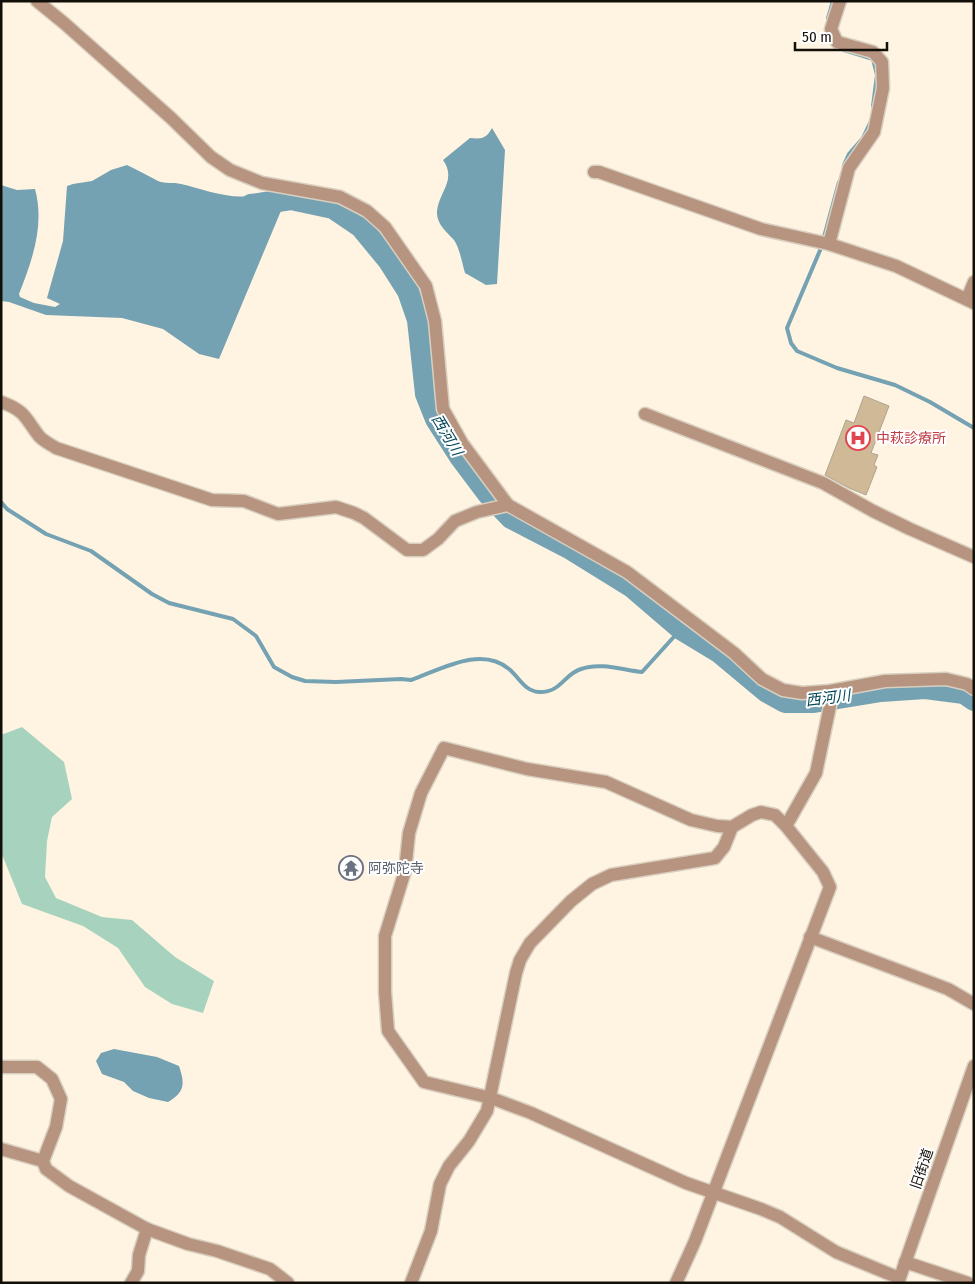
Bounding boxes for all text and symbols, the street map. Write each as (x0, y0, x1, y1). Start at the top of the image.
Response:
scale bar (795, 20, 888, 52)
text: 50 m (802, 28, 832, 46)
water label: 西河川 (428, 411, 467, 461)
hospital icon: 中萩診療所 (845, 425, 871, 451)
place label: 中萩診療所 (876, 430, 946, 447)
water label: 西河川 (805, 686, 853, 710)
temple icon: 阿弥陀寺 (338, 855, 364, 881)
place label: 阿弥陀寺 (368, 860, 424, 877)
street label: 旧街道 (907, 1146, 937, 1192)

